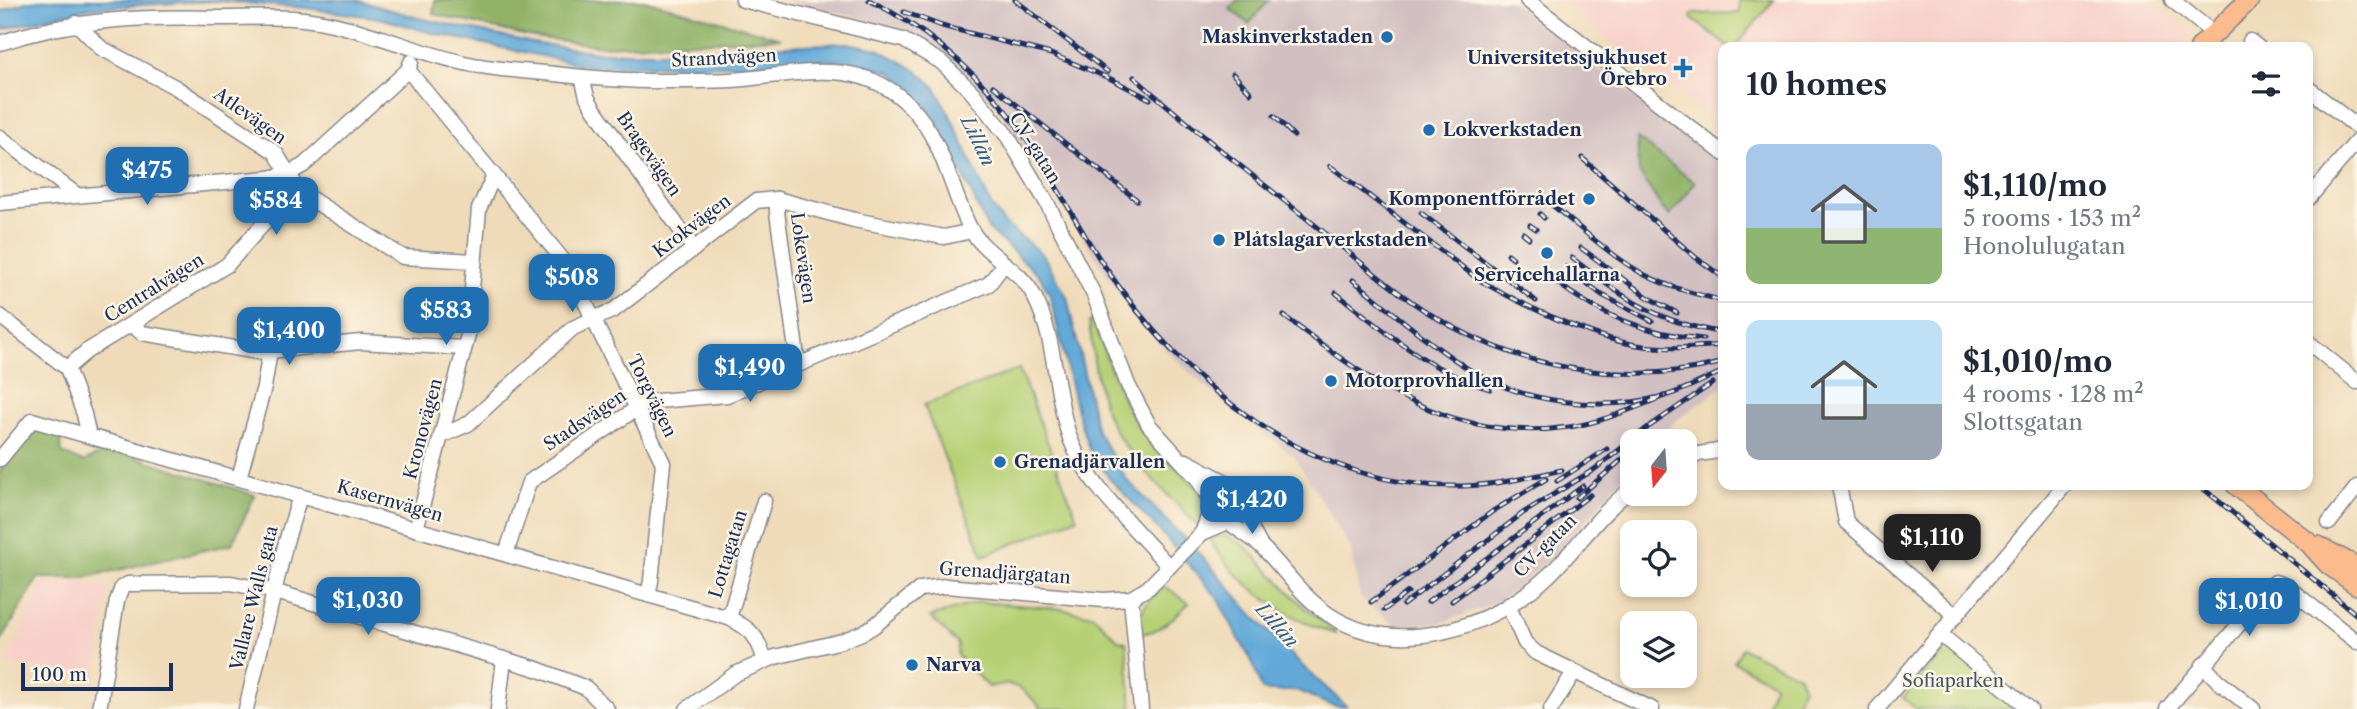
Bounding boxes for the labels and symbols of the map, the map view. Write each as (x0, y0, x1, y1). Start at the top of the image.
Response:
place label: Maskinverkstaden (1202, 26, 1374, 48)
marker: Maskinverkstaden (1379, 29, 1395, 45)
street label: Strandvägen (671, 44, 777, 72)
place label: Universitetssjukhuset Örebro (1467, 47, 1668, 90)
marker: Universitetssjukhuset Örebro (1673, 58, 1693, 78)
street label: Atlevägen (208, 82, 291, 149)
street label: Bragevägen (612, 107, 686, 201)
street label: CV-gatan (1004, 108, 1066, 188)
water label: Lillån (955, 110, 1000, 170)
place label: Lokverkstaden (1443, 119, 1582, 141)
marker: Lokverkstaden (1421, 122, 1437, 138)
pin: $475 (106, 148, 188, 207)
pin: $584 (235, 177, 317, 237)
place label: Komponentförrådet (1389, 188, 1576, 210)
street label: Krokvägen (649, 190, 735, 262)
marker: Komponentförrådet (1581, 191, 1597, 207)
street label: Lokevägen (786, 211, 820, 305)
place label: Plåtslagarverkstaden (1233, 229, 1428, 251)
marker: Plåtslagarverkstaden (1211, 232, 1227, 248)
marker: Servicehallarna (1539, 245, 1555, 261)
street label: Centralvägen (100, 249, 208, 327)
pin: $508 (531, 254, 613, 314)
place label: Servicehallarna (1474, 264, 1621, 286)
pin: $583 (405, 288, 487, 347)
pin: $1,400 (232, 308, 346, 367)
pin: $1,490 (693, 344, 807, 404)
street label: Torgvägen (623, 351, 681, 441)
place label: Motorprovhallen (1345, 370, 1505, 392)
marker: Motorprovhallen (1323, 373, 1339, 389)
street label: Kronovägen (399, 376, 447, 482)
street label: Stadsvägen (540, 384, 630, 456)
north arrow (1620, 429, 1698, 506)
place label: Grenadjärvallen (1014, 451, 1166, 473)
marker: Grenadjärvallen (992, 454, 1008, 470)
street label: Kasernvägen (334, 475, 446, 527)
pin: $1,420 (1195, 476, 1309, 536)
street label: Lottagatan (704, 507, 752, 601)
street label: CV-gatan (1509, 510, 1581, 582)
pin: $1,110 (1875, 514, 1989, 574)
street label: Vallare Walls gata (225, 523, 283, 674)
street label: Grenadjärgatan (938, 557, 1072, 589)
pin: $1,030 (311, 578, 425, 637)
pin: $1,010 (2192, 578, 2306, 638)
water label: Lillån (1249, 596, 1303, 652)
place label: Narva (926, 654, 982, 676)
marker: Narva (904, 657, 920, 673)
scale bar (21, 660, 173, 692)
park label: Sofiaparken (1902, 670, 2004, 692)

